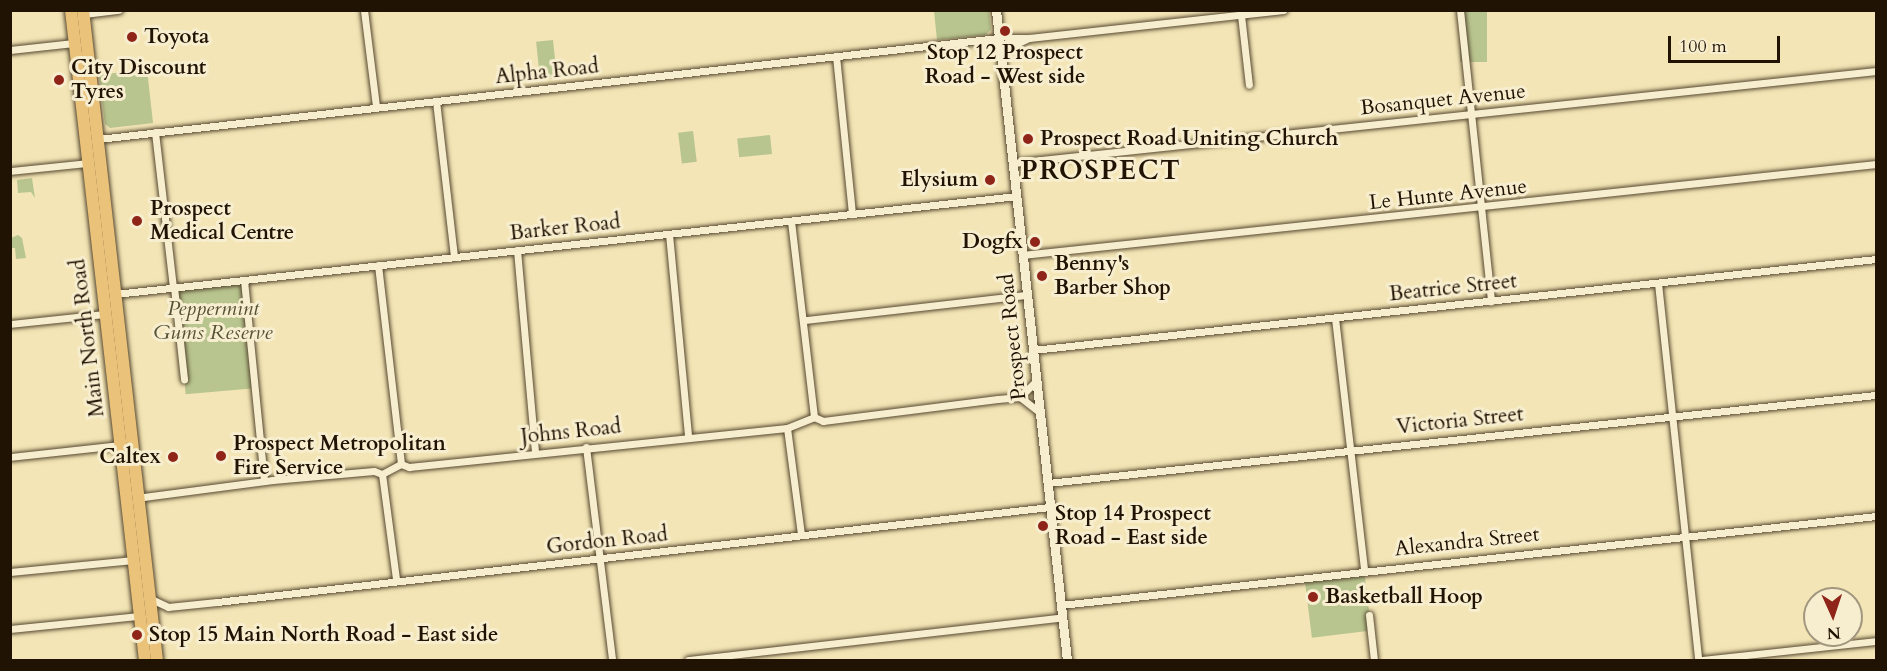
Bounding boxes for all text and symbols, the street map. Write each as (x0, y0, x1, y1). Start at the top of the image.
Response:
place label: Toyota (144, 24, 209, 50)
marker: Stop 12 Prospect Road - West side (998, 24, 1012, 38)
scale bar (1671, 24, 1784, 62)
marker: Toyota (125, 30, 139, 44)
text: 100 m (1679, 34, 1727, 59)
place label: Stop 12 Prospect Road - West side (925, 40, 1085, 90)
street label: Alpha Road (494, 54, 600, 90)
place label: City Discount Tyres (71, 55, 206, 105)
marker: City Discount Tyres (52, 73, 66, 87)
street label: Bosanquet Avenue (1359, 79, 1527, 121)
place label: Prospect Road Uniting Church (1040, 126, 1338, 152)
marker: Prospect Road Uniting Church (1021, 132, 1035, 146)
district label: PROSPECT (1021, 155, 1181, 187)
place label: Elysium (900, 167, 978, 193)
marker: Elysium (983, 173, 997, 187)
street label: Le Hunte Avenue (1368, 174, 1528, 216)
place label: Prospect Medical Centre (150, 196, 294, 246)
street label: Barker Road (508, 210, 622, 246)
marker: Prospect Medical Centre (128, 212, 146, 230)
place label: Dogfx (962, 229, 1023, 255)
marker: Dogfx (1028, 235, 1042, 249)
place label: Benny's Barber Shop (1054, 251, 1171, 301)
street label: Main North Road (66, 257, 110, 419)
marker: Benny's Barber Shop (1035, 269, 1049, 283)
street label: Beatrice Street (1388, 269, 1518, 307)
street label: Prospect Road (994, 272, 1032, 402)
park label: Peppermint Gums Reserve (153, 296, 273, 346)
street label: Victoria Street (1395, 402, 1525, 440)
street label: Johns Road (520, 414, 622, 450)
place label: Prospect Metropolitan Fire Service (233, 431, 446, 481)
place label: Caltex (99, 444, 161, 470)
marker: Prospect Metropolitan Fire Service (214, 449, 228, 463)
marker: Caltex (166, 450, 180, 464)
place label: Stop 14 Prospect Road - East side (1055, 501, 1211, 551)
marker: Stop 14 Prospect Road - East side (1036, 519, 1050, 533)
street label: Gordon Road (545, 522, 669, 560)
street label: Alexandra Street (1393, 522, 1541, 562)
place label: Basketball Hoop (1325, 584, 1483, 610)
north arrow (1803, 587, 1863, 647)
marker: Basketball Hoop (1306, 590, 1320, 604)
place label: Stop 15 Main North Road - East side (149, 622, 498, 648)
text: N (1826, 622, 1841, 644)
marker: Stop 15 Main North Road - East side (130, 628, 144, 642)

